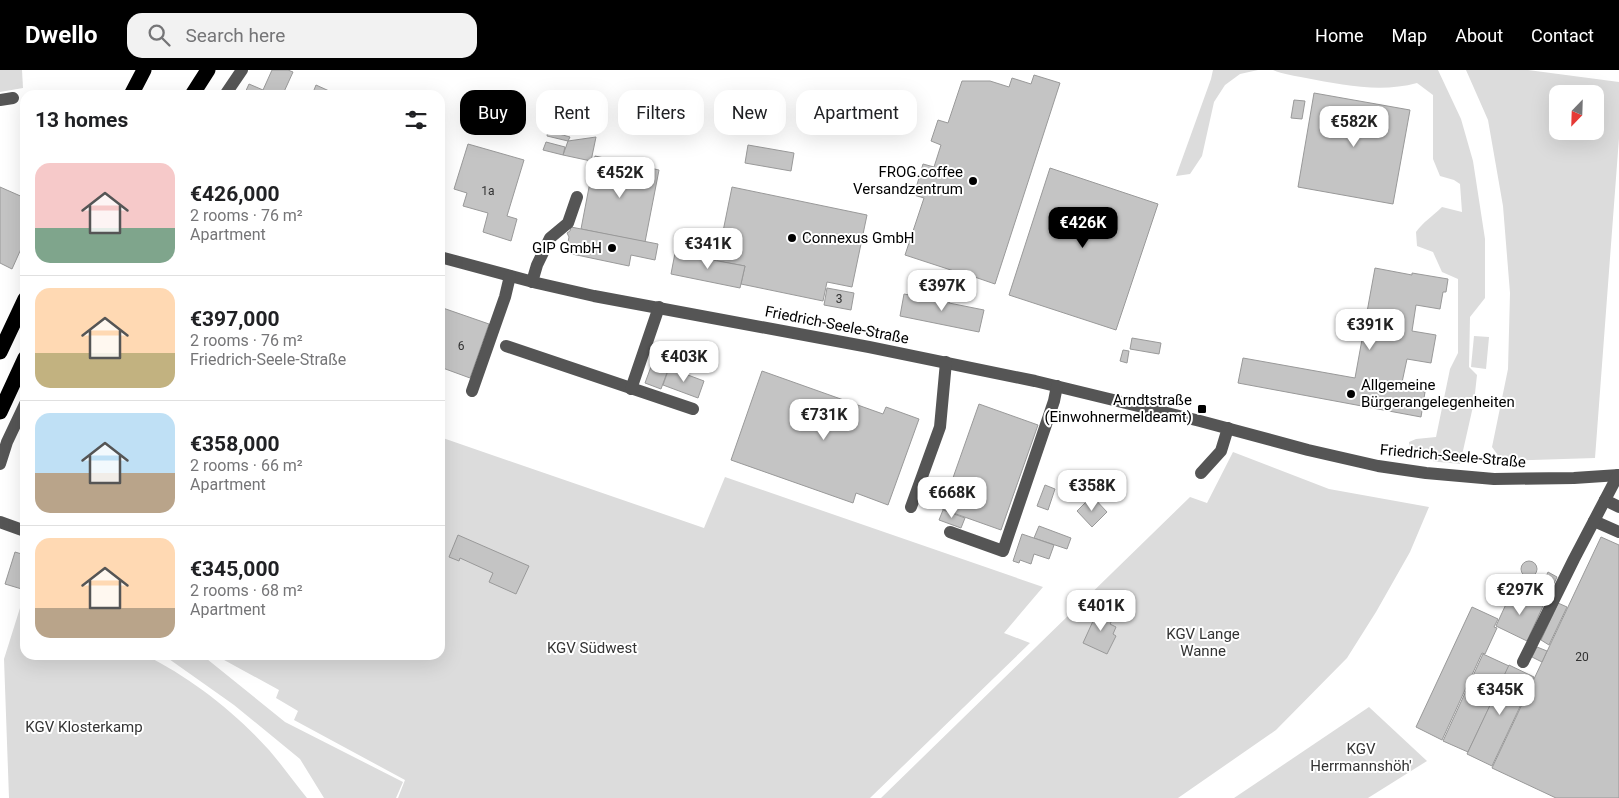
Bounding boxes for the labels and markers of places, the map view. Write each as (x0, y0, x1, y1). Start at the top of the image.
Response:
pin: €582K (1319, 106, 1389, 148)
pin: €452K (585, 156, 655, 199)
place label: FROG.coffee Versandzentrum (853, 163, 963, 198)
marker: FROG.coffee Versandzentrum (967, 175, 979, 187)
pin: €426K (1048, 206, 1118, 249)
pin: €341K (673, 228, 743, 270)
place label: Connexus GmbH (802, 229, 915, 247)
marker: Connexus GmbH (786, 232, 798, 244)
place label: GIP GmbH (532, 239, 602, 257)
marker: GIP GmbH (606, 242, 618, 254)
pin: €397K (907, 270, 977, 312)
pin: €391K (1335, 308, 1405, 351)
pin: €403K (649, 340, 719, 383)
place label: Allgemeine Bürgerangelegenheiten (1361, 376, 1515, 411)
marker: Allgemeine Bürgerangelegenheiten (1345, 388, 1357, 400)
place label: Arndtstraße (Einwohnermeldeamt) (1044, 391, 1192, 426)
pin: €731K (789, 398, 859, 441)
marker: Arndtstraße (Einwohnermeldeamt) (1196, 403, 1208, 415)
pin: €358K (1057, 470, 1127, 512)
pin: €668K (917, 476, 987, 519)
pin: €297K (1485, 574, 1555, 616)
pin: €401K (1066, 590, 1136, 632)
pin: €345K (1465, 674, 1535, 716)

